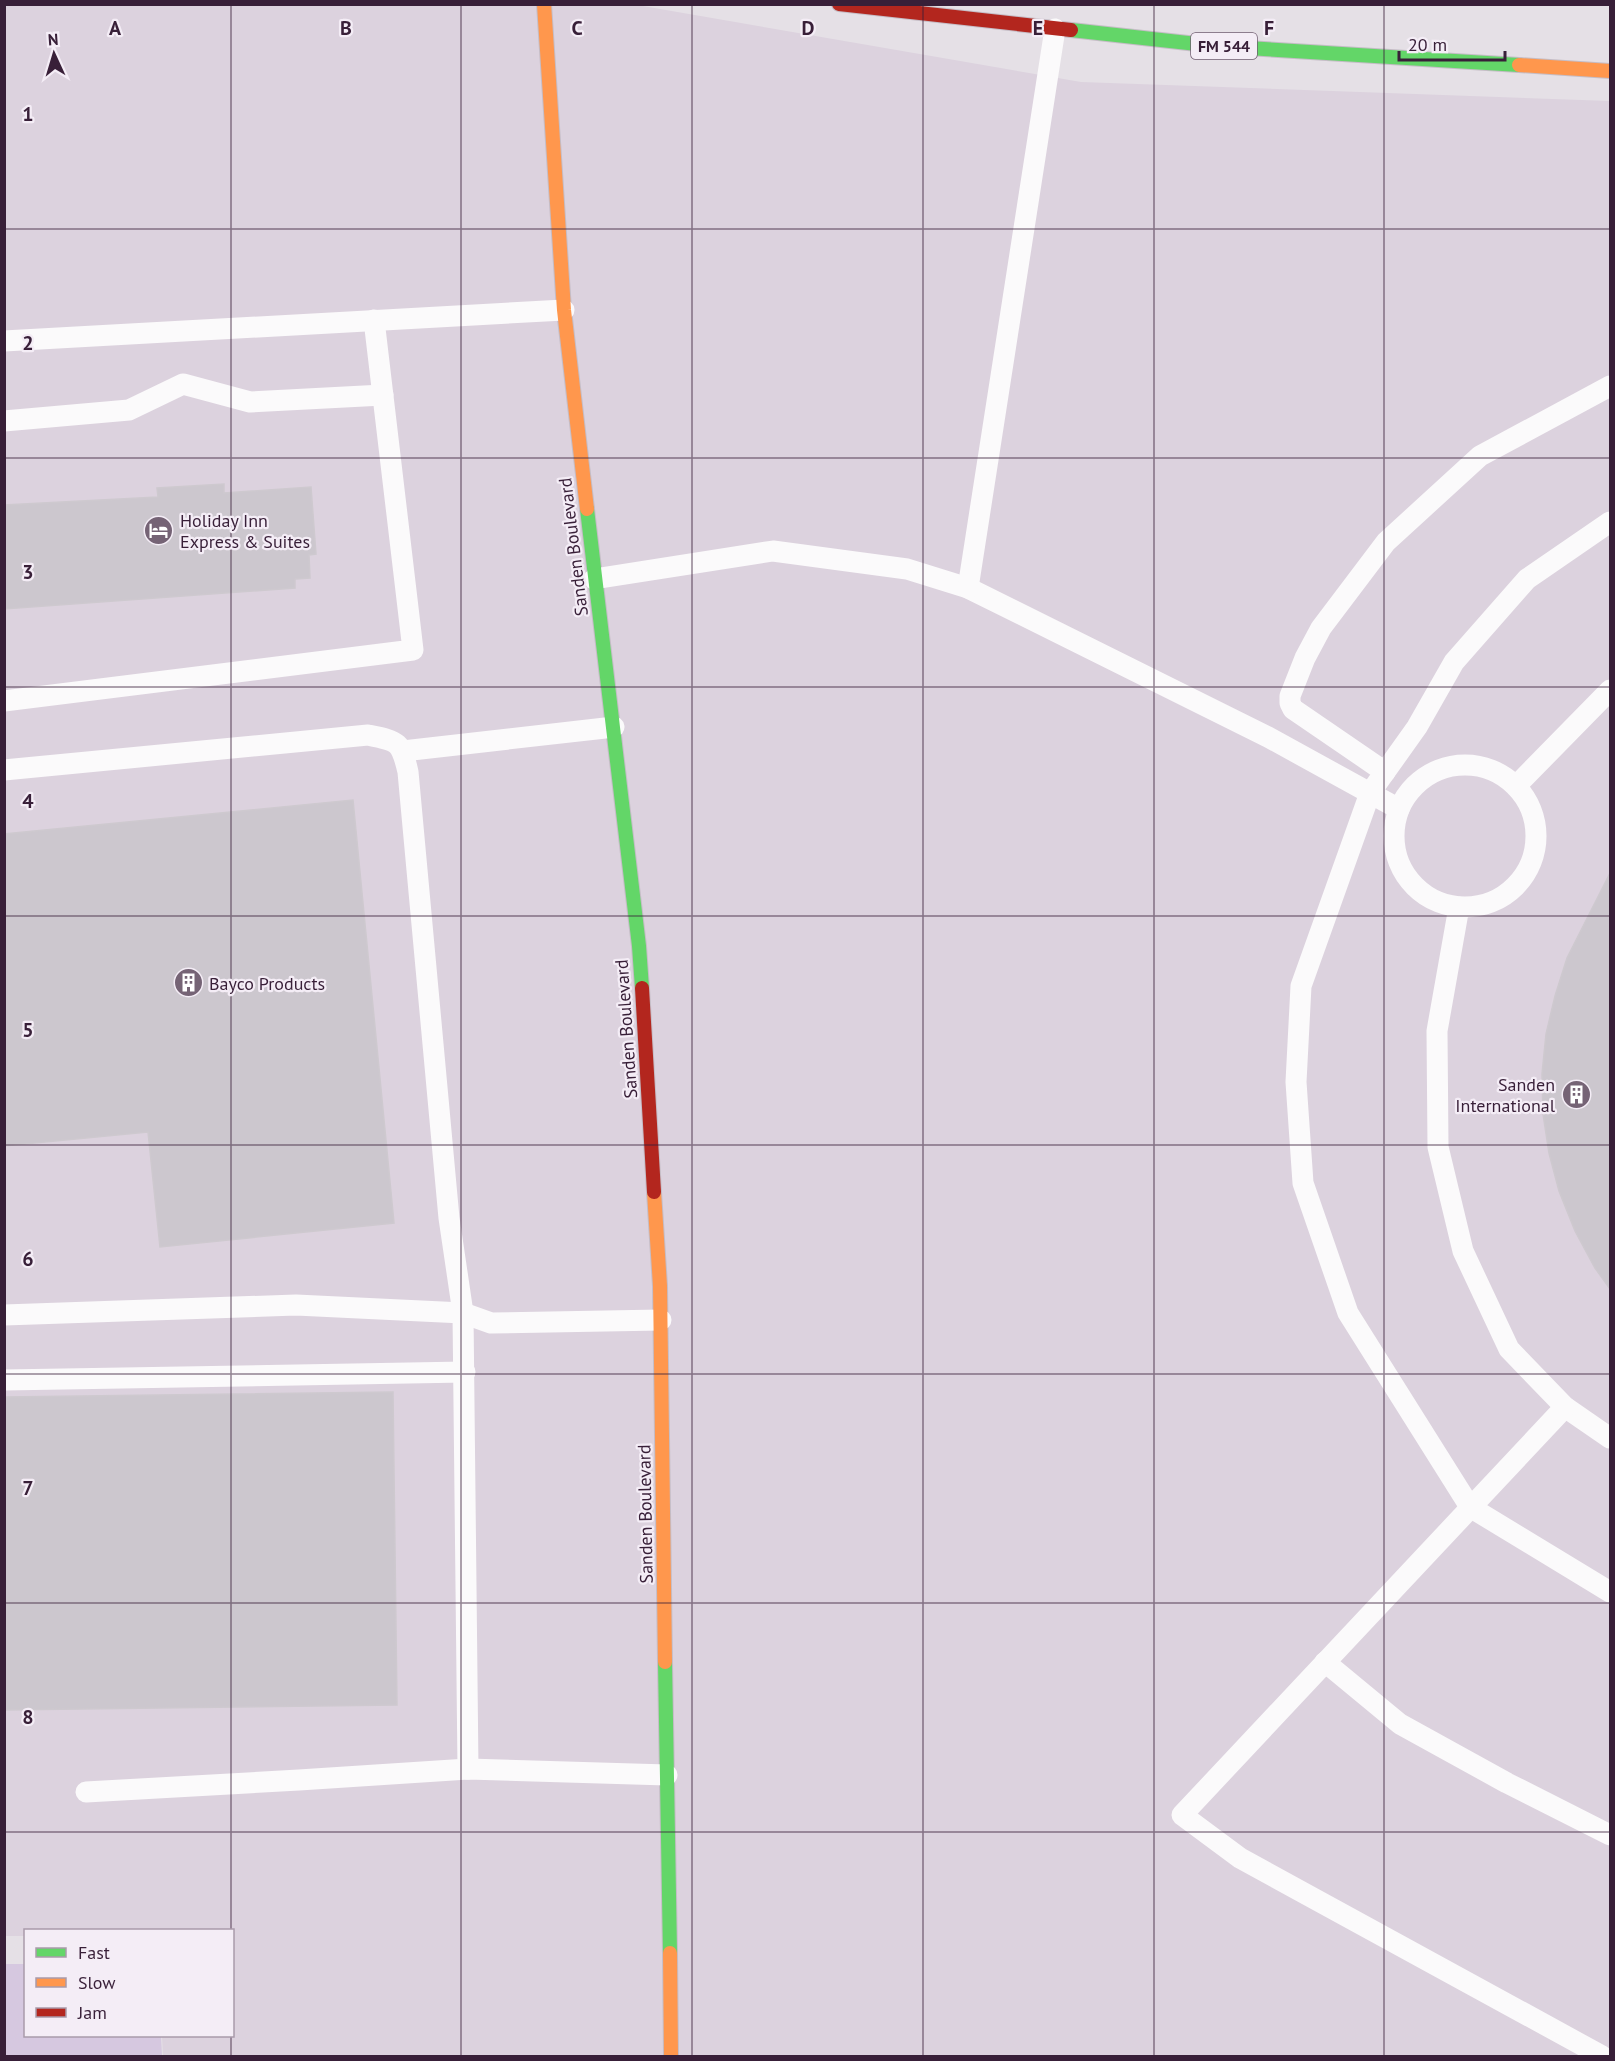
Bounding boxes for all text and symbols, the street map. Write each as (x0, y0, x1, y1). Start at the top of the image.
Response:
text: A (109, 15, 122, 41)
text: B (340, 15, 352, 41)
text: C (571, 15, 583, 41)
text: D (802, 15, 815, 41)
text: E (1033, 15, 1043, 41)
text: F (1264, 15, 1274, 41)
north arrow (24, 24, 84, 84)
scale bar (1399, 24, 1506, 62)
text: N (47, 29, 59, 49)
road number: FM 544 (1191, 33, 1257, 59)
text: 20 m (1408, 33, 1447, 56)
text: 1 (22, 101, 34, 127)
text: 2 (22, 330, 34, 356)
street label: Sanden Boulevard (553, 477, 593, 617)
place label: Holiday Inn Express & Suites (180, 509, 310, 553)
hotel icon: Holiday Inn Express & Suites (143, 514, 175, 546)
text: 3 (22, 559, 34, 585)
text: 4 (22, 788, 34, 814)
street label: Sanden Boulevard (610, 959, 642, 1099)
building icon: Bayco Products (172, 967, 204, 999)
place label: Bayco Products (209, 972, 325, 995)
text: 5 (22, 1017, 34, 1043)
place label: Sanden International (1455, 1073, 1556, 1117)
building icon: Sanden International (1560, 1078, 1592, 1110)
text: 6 (22, 1246, 34, 1272)
street label: Sanden Boulevard (632, 1444, 658, 1584)
text: 7 (22, 1475, 34, 1501)
text: 8 (22, 1704, 34, 1730)
legend (24, 1929, 234, 2037)
text: Fast (78, 1941, 110, 1964)
text: Slow (78, 1971, 116, 1994)
text: Jam (77, 2001, 107, 2024)

